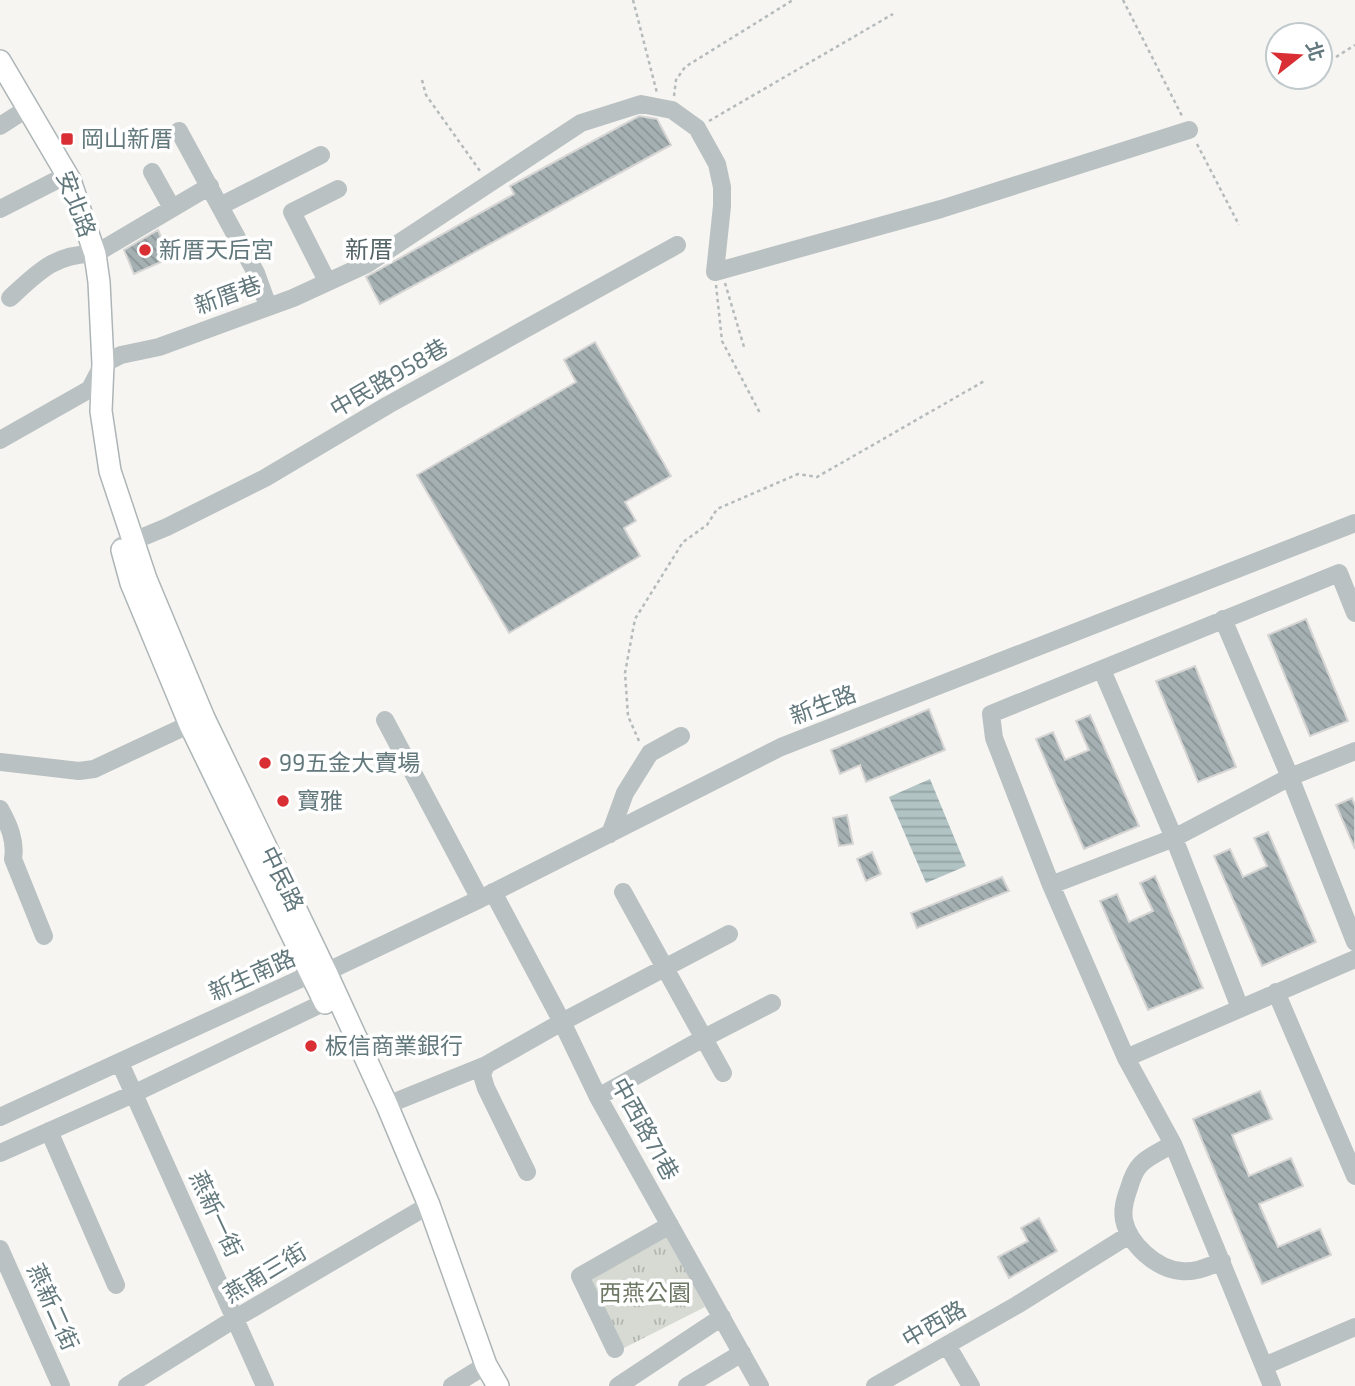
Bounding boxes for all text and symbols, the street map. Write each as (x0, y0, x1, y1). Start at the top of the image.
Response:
north arrow (1264, 21, 1334, 91)
text: 北 (1302, 38, 1330, 63)
place label: 岡山新厝 (81, 124, 173, 152)
marker: 岡山新厝 (59, 131, 75, 147)
street label: 安北路 (51, 166, 102, 241)
district label: 新厝 (345, 234, 393, 263)
place label: 新厝天后宮 (159, 235, 274, 263)
marker: 新厝天后宮 (137, 242, 153, 258)
street label: 新厝巷 (190, 269, 265, 319)
street label: 中民路958巷 (325, 332, 452, 422)
street label: 新生路 (785, 679, 860, 730)
place label: 99五金大賣場 (279, 748, 420, 776)
marker: 99五金大賣場 (257, 755, 273, 771)
place label: 寶雅 (297, 786, 343, 814)
marker: 寶雅 (275, 793, 291, 809)
street label: 中民路 (255, 841, 311, 916)
street label: 新生南路 (204, 943, 299, 1006)
place label: 板信商業銀行 (325, 1031, 463, 1059)
marker: 板信商業銀行 (303, 1038, 319, 1054)
street label: 中西路71巷 (606, 1072, 685, 1185)
street label: 燕新一街 (185, 1166, 249, 1261)
street label: 燕南三街 (218, 1236, 311, 1308)
street label: 燕新二街 (22, 1259, 85, 1354)
park label: 西燕公園 (599, 1278, 691, 1306)
street label: 中西路 (897, 1294, 970, 1353)

